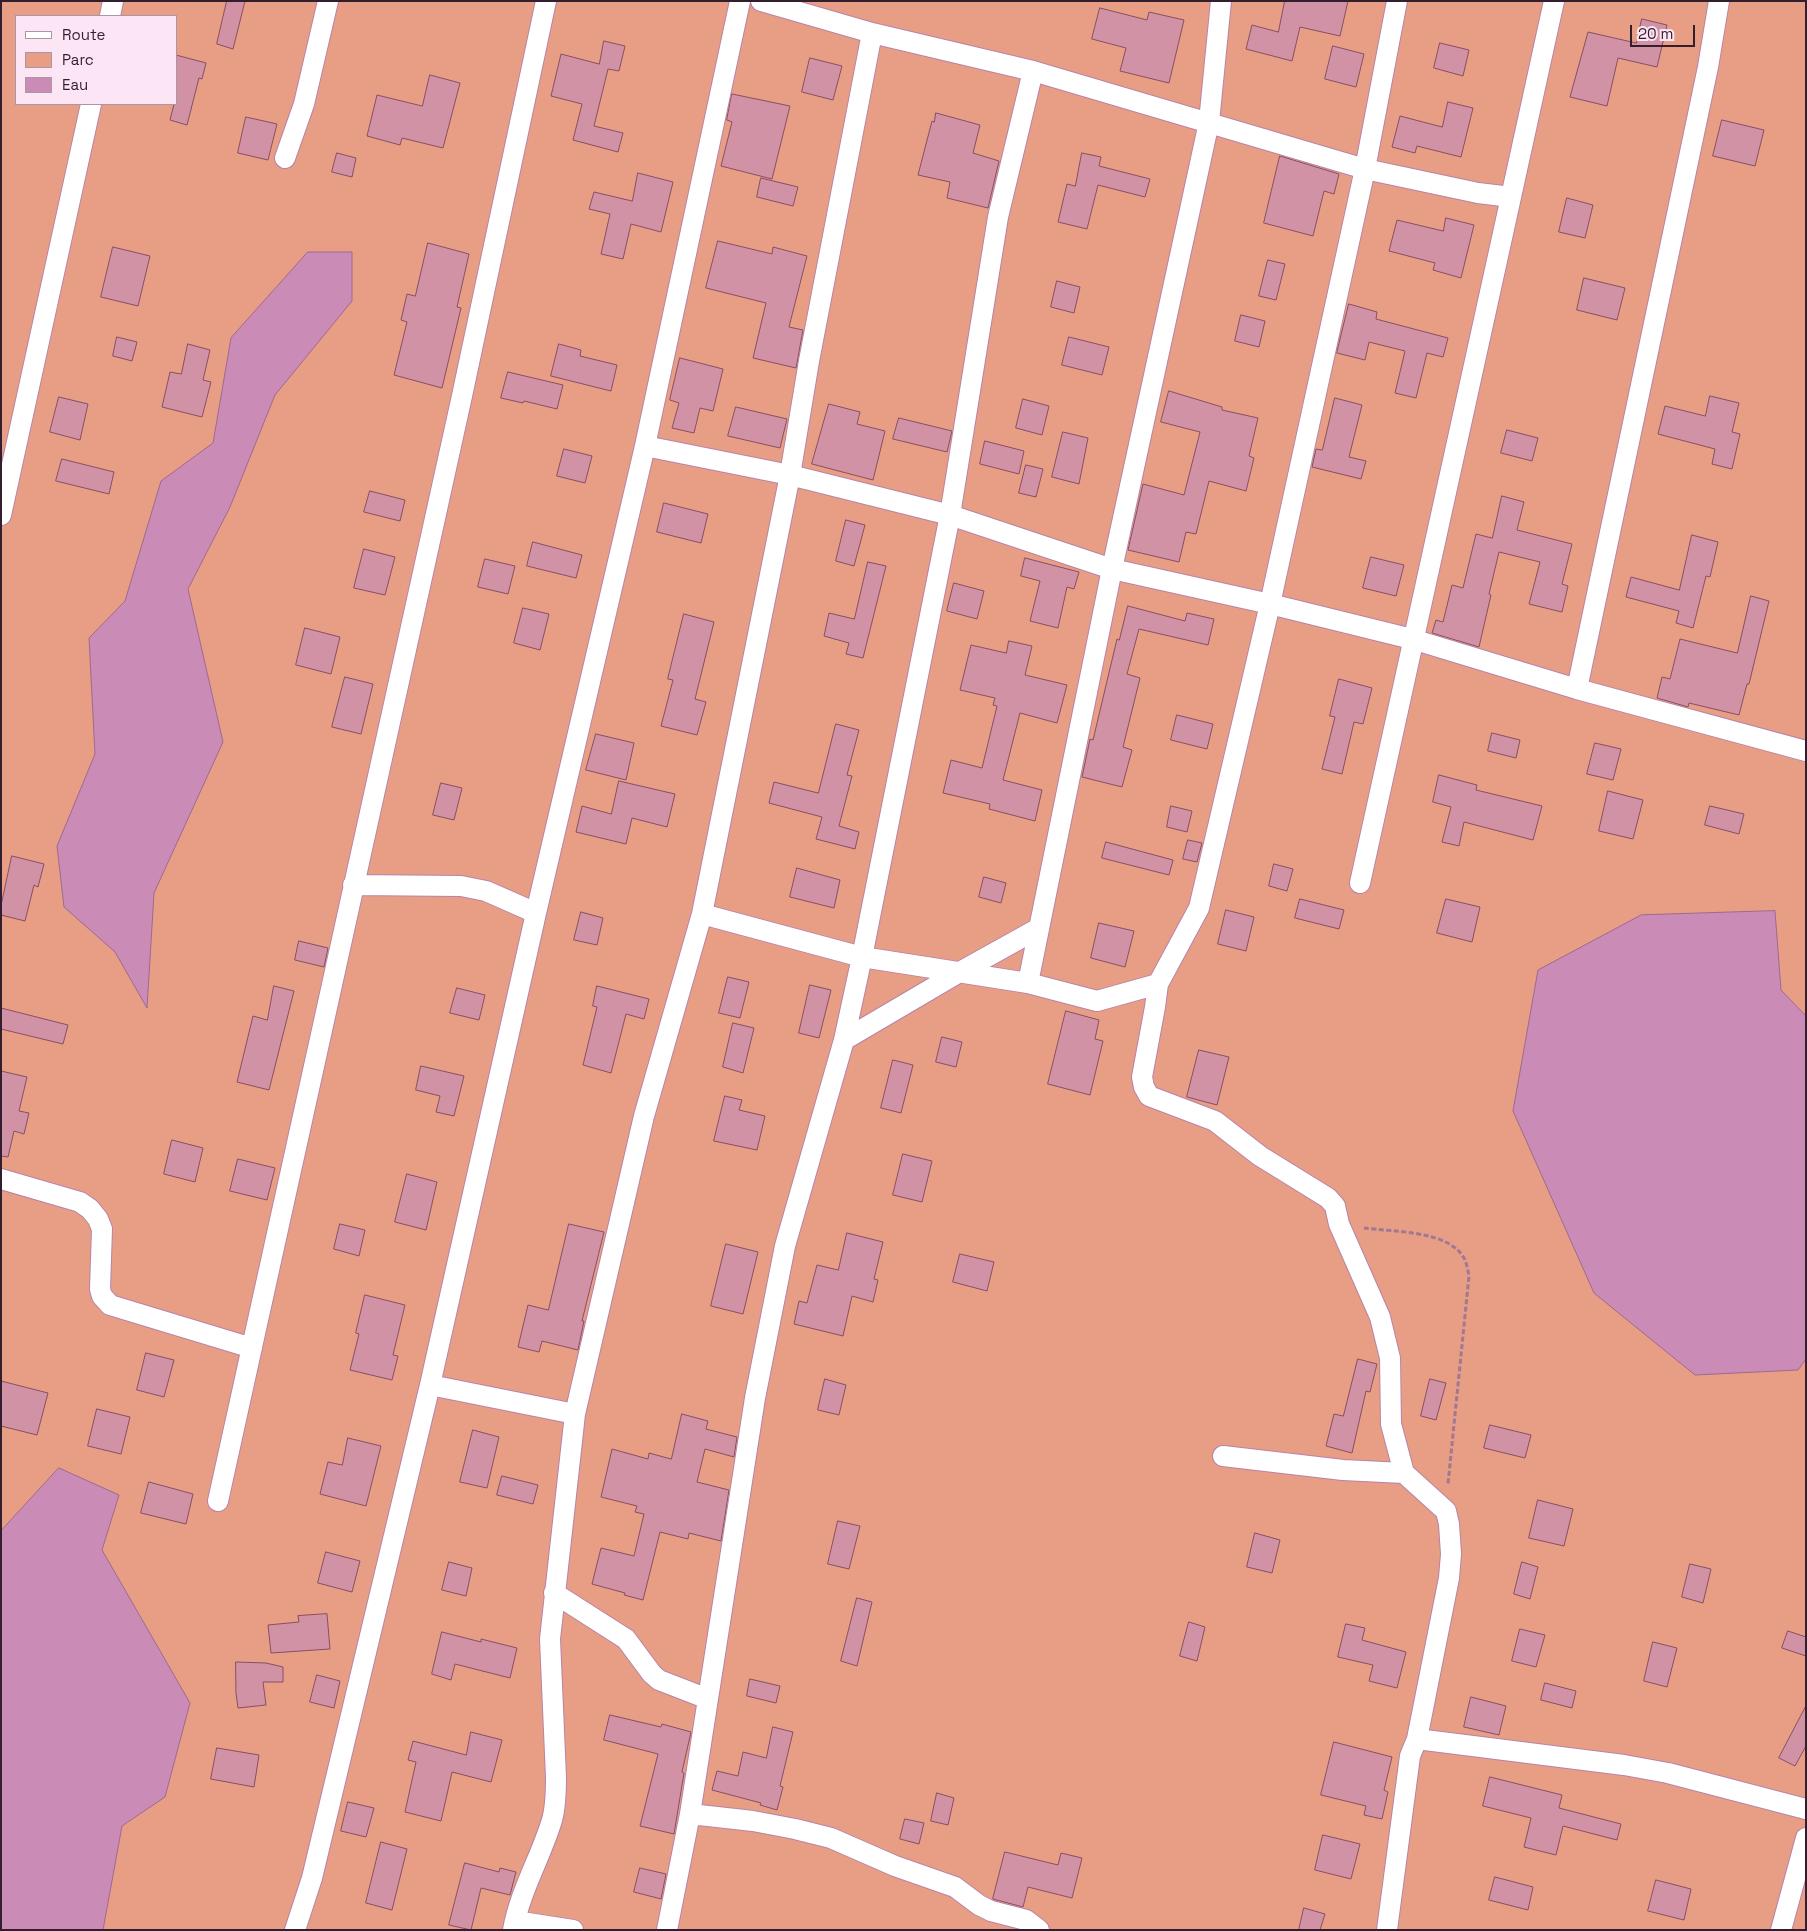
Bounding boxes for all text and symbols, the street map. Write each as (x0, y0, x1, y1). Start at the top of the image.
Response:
legend (15, 15, 178, 105)
scale bar (1632, 15, 1697, 47)
text: 20 m (1638, 24, 1673, 43)
text: Route (62, 25, 105, 44)
text: Parc (62, 50, 94, 69)
text: Eau (62, 75, 88, 94)

